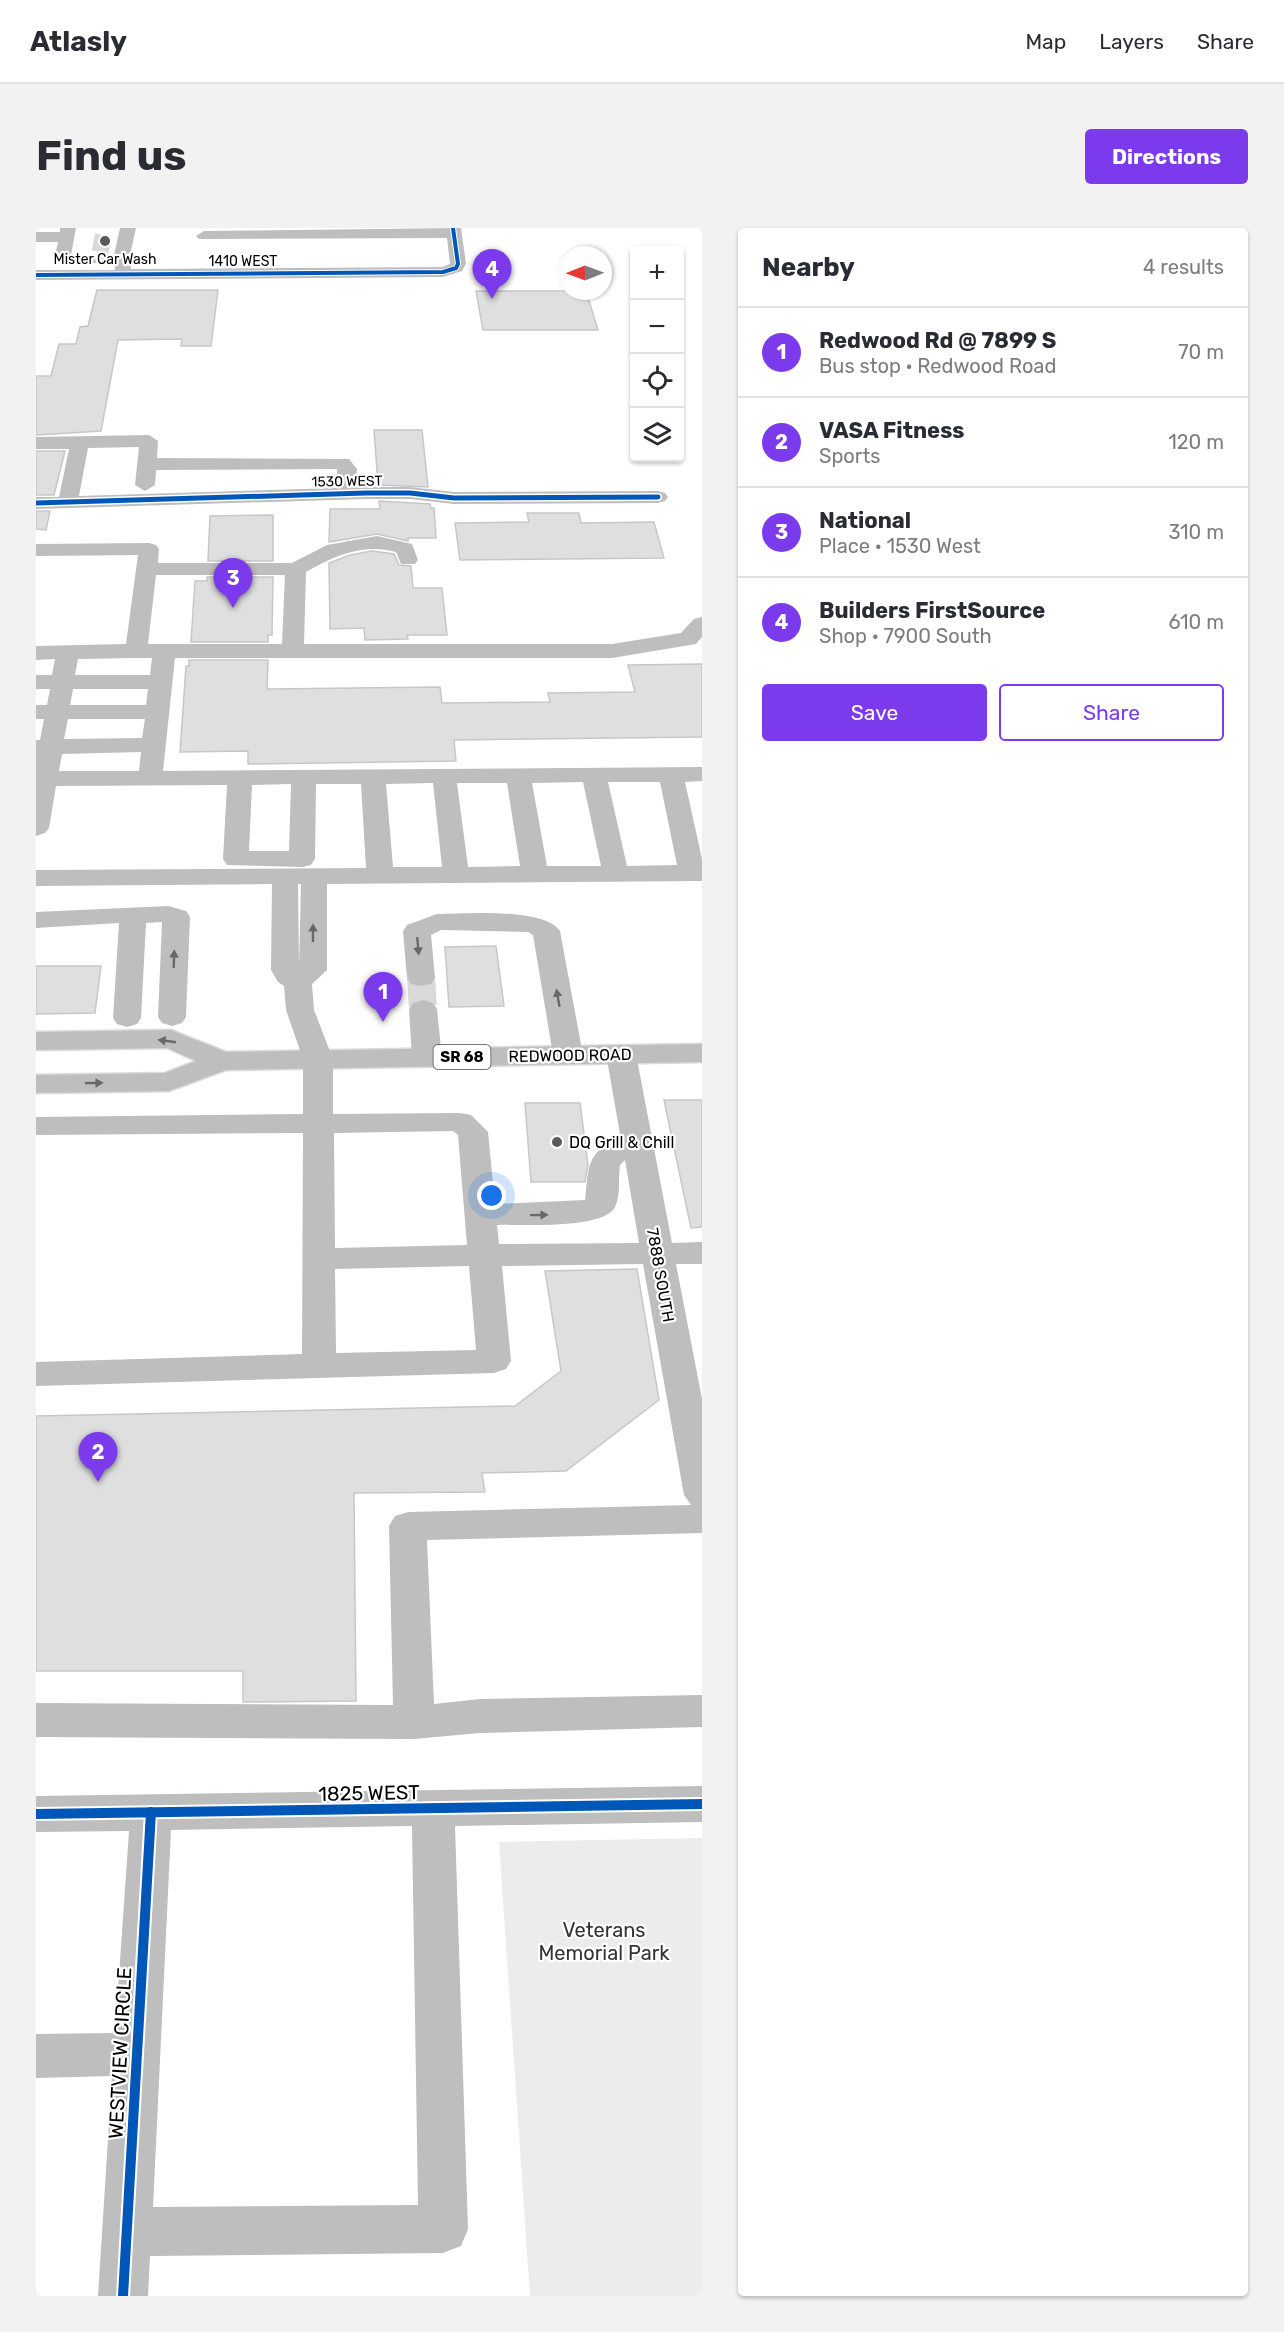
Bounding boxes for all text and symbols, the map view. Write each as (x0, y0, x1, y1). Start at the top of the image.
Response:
text: Atlasly (30, 25, 127, 58)
text: Map (1025, 29, 1066, 54)
text: Layers (1099, 29, 1164, 54)
text: Share (1197, 29, 1254, 54)
button: Directions (1085, 129, 1248, 184)
text: Find us (36, 131, 187, 181)
marker: Mister Car Wash (98, 234, 112, 248)
north arrow (558, 246, 612, 300)
map controls (630, 246, 684, 462)
button: + (630, 246, 684, 300)
pin: 4 (472, 250, 512, 299)
place label: Mister Car Wash (54, 251, 156, 268)
text: Nearby (762, 252, 855, 283)
street label: 1410 WEST (209, 253, 277, 270)
text: 4 results (1143, 255, 1224, 279)
button: − (630, 300, 684, 354)
text: Redwood Rd @ 7899 S (819, 327, 1056, 354)
text: 1 (777, 340, 786, 364)
text: 70 m (1178, 340, 1224, 364)
button: locate (630, 354, 684, 408)
text: Bus stop · Redwood Road (819, 354, 1056, 378)
button: layers (630, 408, 684, 462)
text: VASA Fitness (819, 417, 964, 444)
text: 2 (775, 430, 788, 454)
text: 120 m (1168, 430, 1224, 454)
text: Sports (819, 444, 880, 468)
street label: 1530 WEST (311, 472, 383, 491)
text: National (819, 507, 911, 534)
text: 3 (775, 520, 788, 544)
text: 310 m (1168, 520, 1224, 544)
text: Place · 1530 West (819, 534, 981, 558)
pin: 3 (214, 558, 252, 608)
text: Builders FirstSource (819, 597, 1045, 624)
text: 4 (775, 610, 788, 634)
text: 610 m (1168, 610, 1224, 634)
text: Shop · 7900 South (819, 624, 992, 648)
button: Save (762, 684, 987, 741)
button: Share (999, 684, 1224, 741)
one-way arrow (308, 924, 318, 943)
one-way arrow (413, 937, 423, 956)
one-way arrow (169, 949, 179, 968)
pin: 1 (364, 972, 402, 1022)
one-way arrow (553, 988, 562, 1007)
one-way arrow (158, 1036, 177, 1046)
road number: SR 68 (434, 1045, 490, 1069)
street label: REDWOOD ROAD (508, 1045, 632, 1066)
one-way arrow (85, 1078, 104, 1088)
place label: DQ Grill & Chill (569, 1133, 674, 1152)
marker: DQ Grill & Chill (550, 1135, 564, 1149)
your location (477, 1181, 506, 1210)
one-way arrow (529, 1210, 548, 1219)
street label: 7888 SOUTH (643, 1226, 678, 1324)
pin: 2 (78, 1432, 118, 1482)
street label: 1825 WEST (318, 1780, 420, 1806)
park label: Veterans Memorial Park (538, 1918, 670, 1965)
street label: WESTVIEW CIRCLE (104, 1967, 136, 2139)

